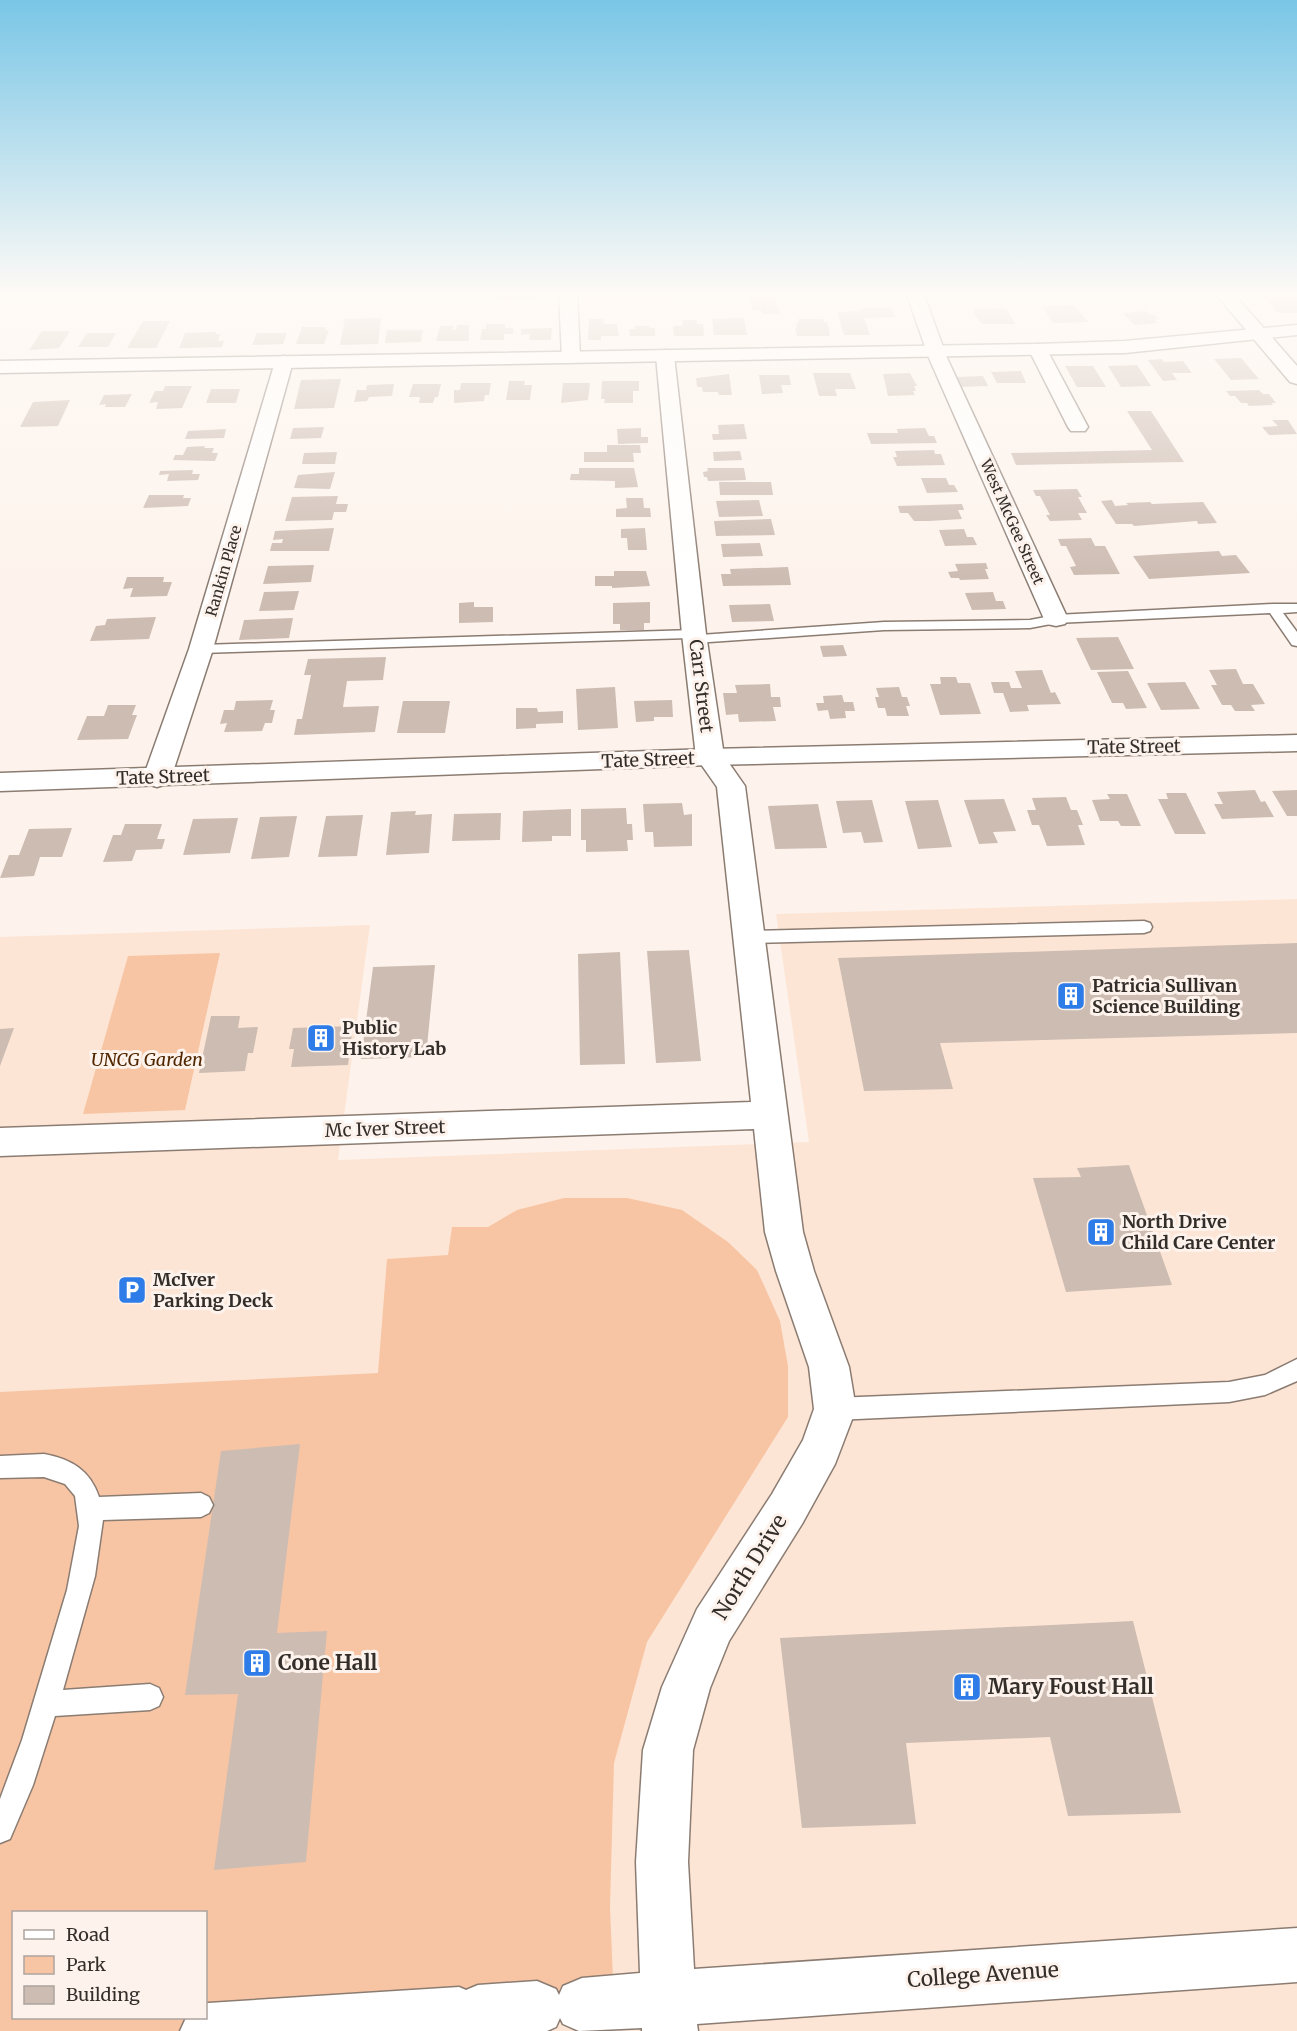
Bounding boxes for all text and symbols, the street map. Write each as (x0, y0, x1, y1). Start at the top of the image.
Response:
street label: West McGee Street (976, 455, 1049, 587)
street label: Rankin Place (201, 523, 246, 619)
street label: Carr Street (684, 638, 719, 734)
street label: Tate Street (1087, 734, 1181, 759)
street label: Tate Street (601, 746, 695, 773)
street label: Tate Street (116, 763, 210, 790)
place label: Patricia Sullivan Science Building (1092, 974, 1240, 1018)
building icon: Patricia Sullivan Science Building (1055, 980, 1087, 1012)
place label: Public History Lab (342, 1016, 446, 1060)
building icon: Public History Lab (305, 1022, 337, 1054)
park label: UNCG Garden (91, 1048, 203, 1071)
street label: Mc Iver Street (324, 1115, 446, 1142)
place label: North Drive Child Care Center (1122, 1210, 1275, 1254)
building icon: North Drive Child Care Center (1085, 1216, 1117, 1248)
place label: McIver Parking Deck (153, 1268, 273, 1312)
parking icon: McIver Parking Deck (116, 1274, 148, 1306)
street label: North Drive (707, 1509, 793, 1624)
building icon: Cone Hall (241, 1647, 273, 1679)
place label: Cone Hall (278, 1649, 377, 1676)
building icon: Mary Foust Hall (951, 1671, 983, 1703)
place label: Mary Foust Hall (988, 1673, 1154, 1700)
legend (12, 1911, 207, 2019)
text: Road (66, 1923, 110, 1946)
text: Park (66, 1953, 107, 1976)
street label: College Avenue (906, 1956, 1060, 1993)
text: Building (66, 1983, 140, 2006)

